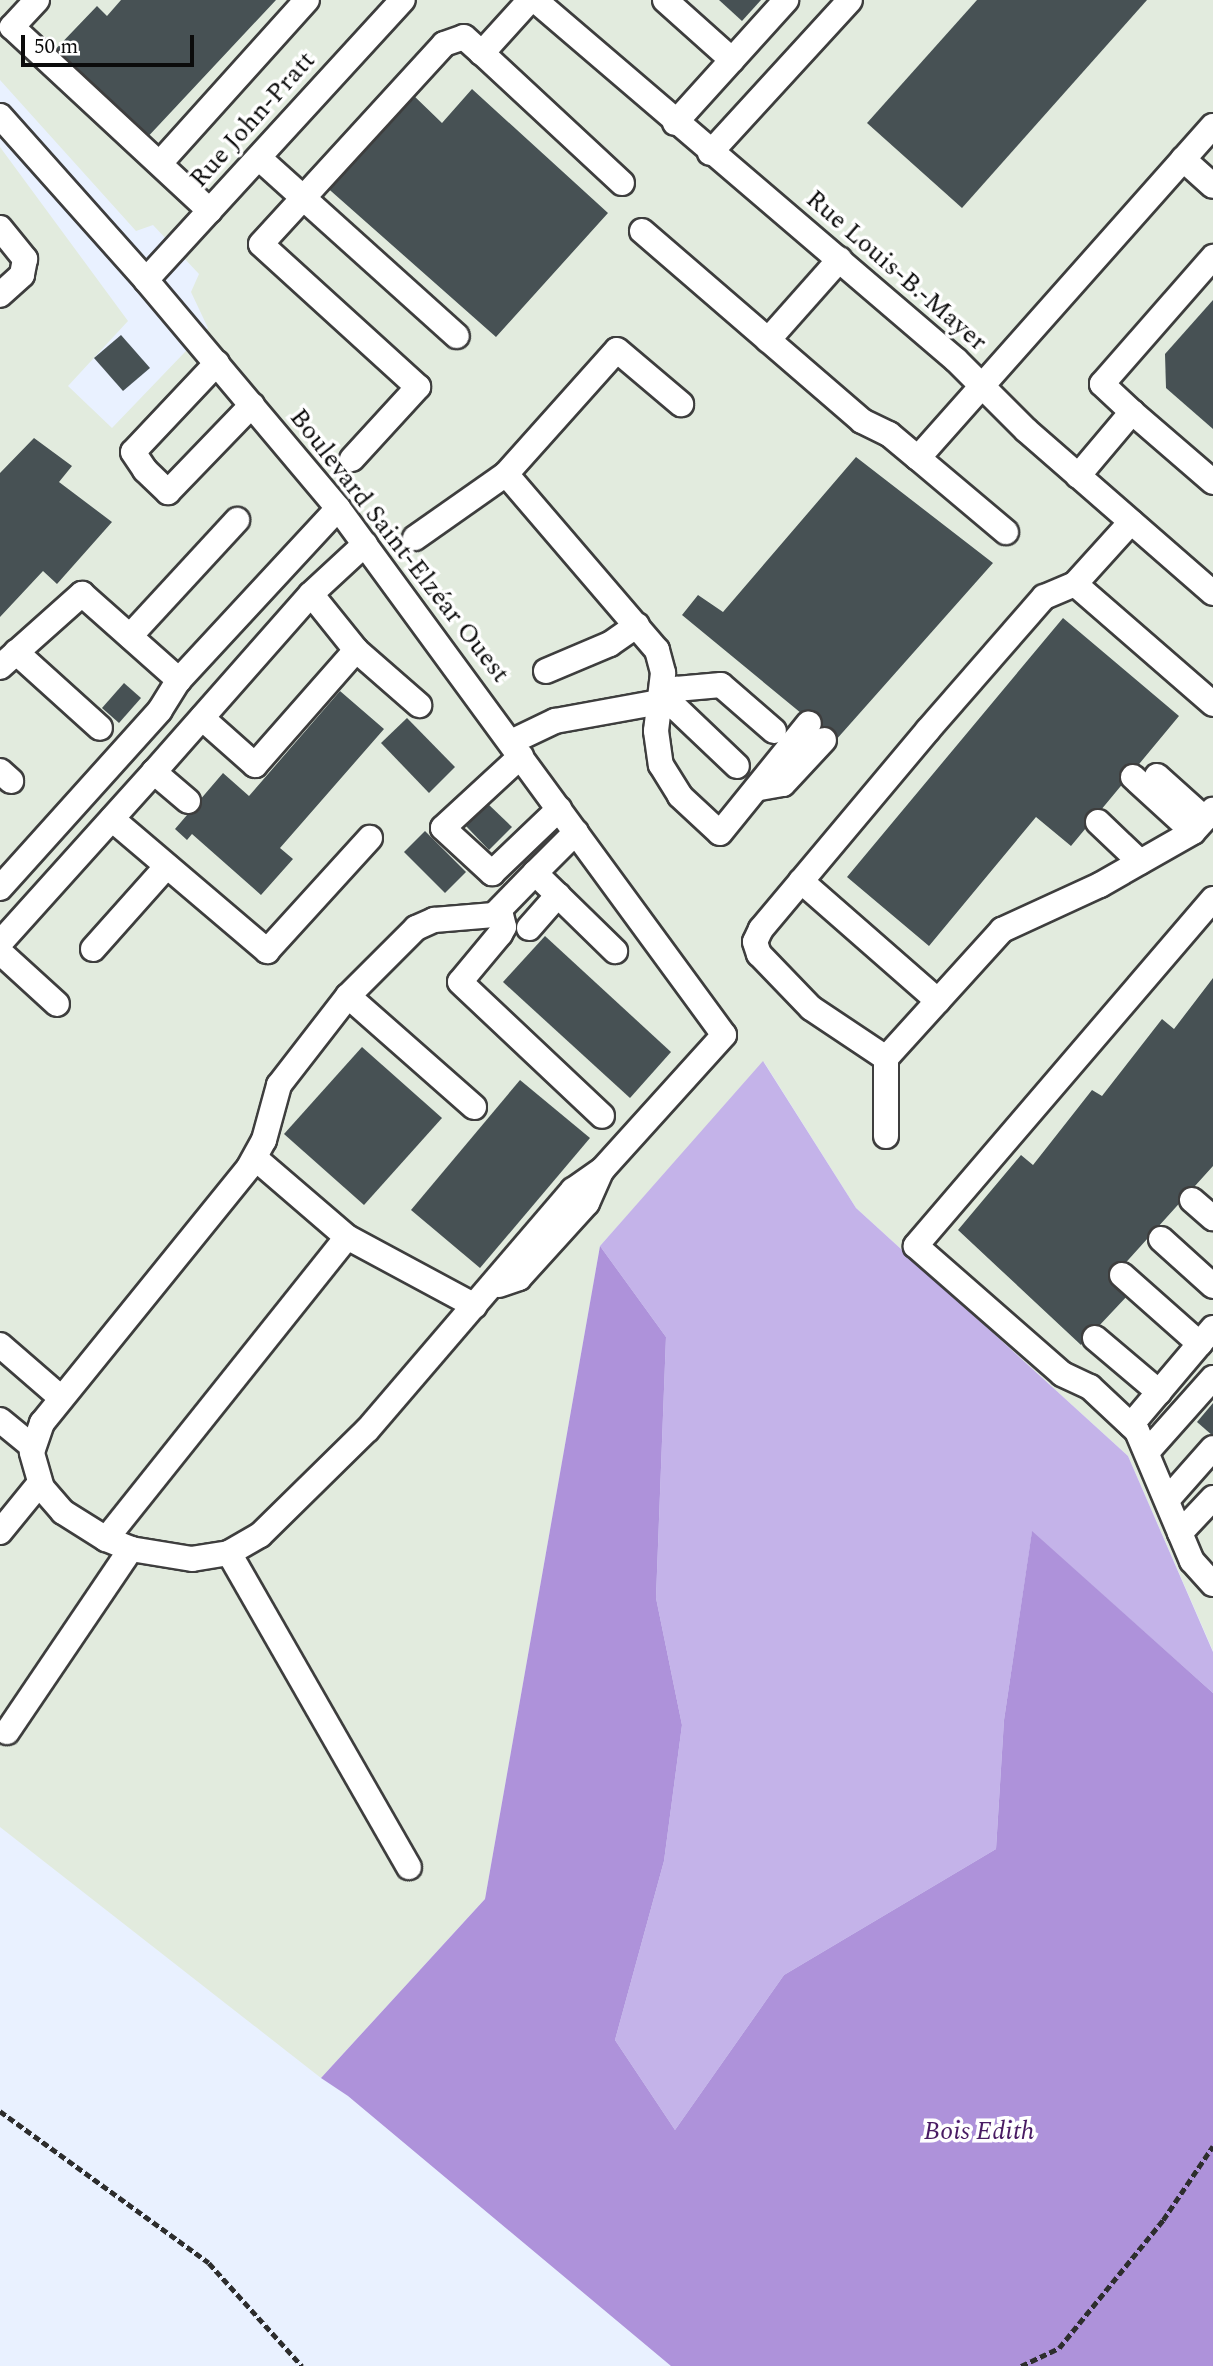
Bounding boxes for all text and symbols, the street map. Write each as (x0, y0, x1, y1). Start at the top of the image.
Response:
scale bar (24, 21, 198, 65)
text: 50 m (34, 31, 78, 63)
street label: Rue John-Pratt (184, 45, 322, 195)
street label: Rue Louis-B.-Mayer (799, 184, 993, 358)
street label: Boulevard Saint-Elzéar Ouest (282, 403, 516, 689)
park label: Bois Edith (924, 2116, 1034, 2148)

